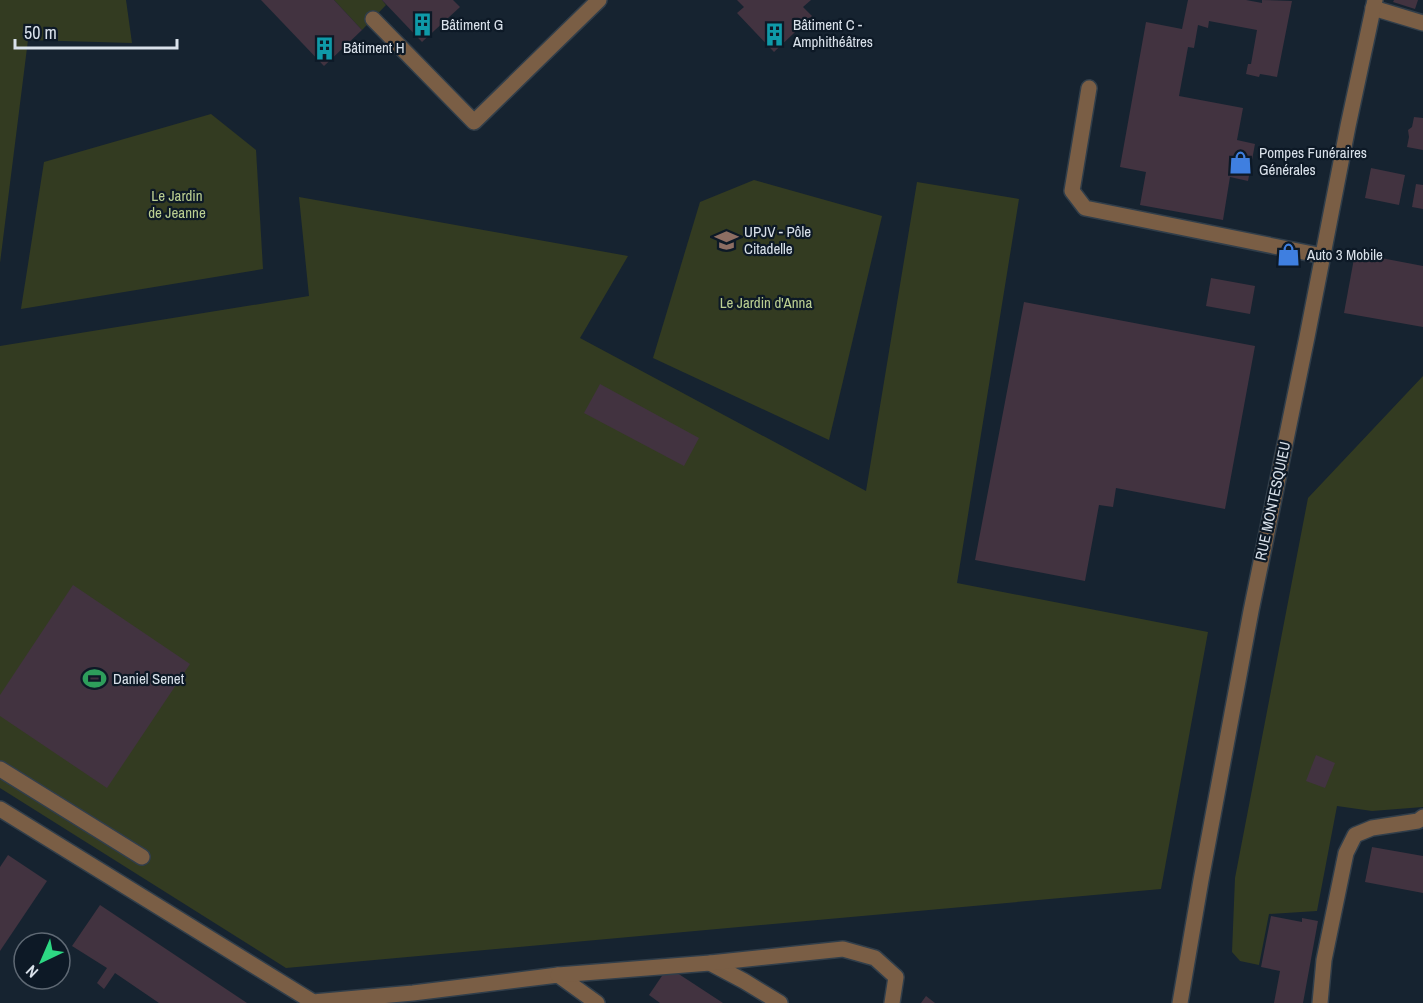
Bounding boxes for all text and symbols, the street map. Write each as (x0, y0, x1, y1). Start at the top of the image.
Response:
scale bar (15, 12, 177, 50)
building icon: Bâtiment G (410, 12, 436, 38)
place label: Bâtiment G (441, 14, 503, 35)
place label: Bâtiment C - Amphithéâtres (792, 14, 873, 52)
text: 50 m (24, 20, 57, 45)
building icon: Bâtiment C - Amphithéâtres (762, 21, 788, 47)
building icon: Bâtiment H (312, 35, 338, 61)
place label: Bâtiment H (343, 37, 405, 58)
place label: Pompes Funéraires Générales (1259, 142, 1367, 180)
shop icon: Pompes Funéraires Générales (1228, 149, 1254, 175)
park label: Le Jardin de Jeanne (148, 185, 206, 223)
place label: UPJV - Pôle Citadelle (744, 221, 811, 259)
school or university icon: UPJV - Pôle Citadelle (713, 228, 739, 254)
shop icon: Auto 3 Mobile (1276, 242, 1302, 268)
place label: Auto 3 Mobile (1306, 244, 1383, 265)
park label: Le Jardin d'Anna (720, 292, 812, 313)
street label: RUE MONTESQUIEU (1250, 440, 1295, 562)
sports icon: Daniel Senet (82, 666, 108, 692)
place label: Daniel Senet (113, 668, 185, 689)
north arrow (12, 931, 72, 991)
text: N (21, 961, 43, 983)

